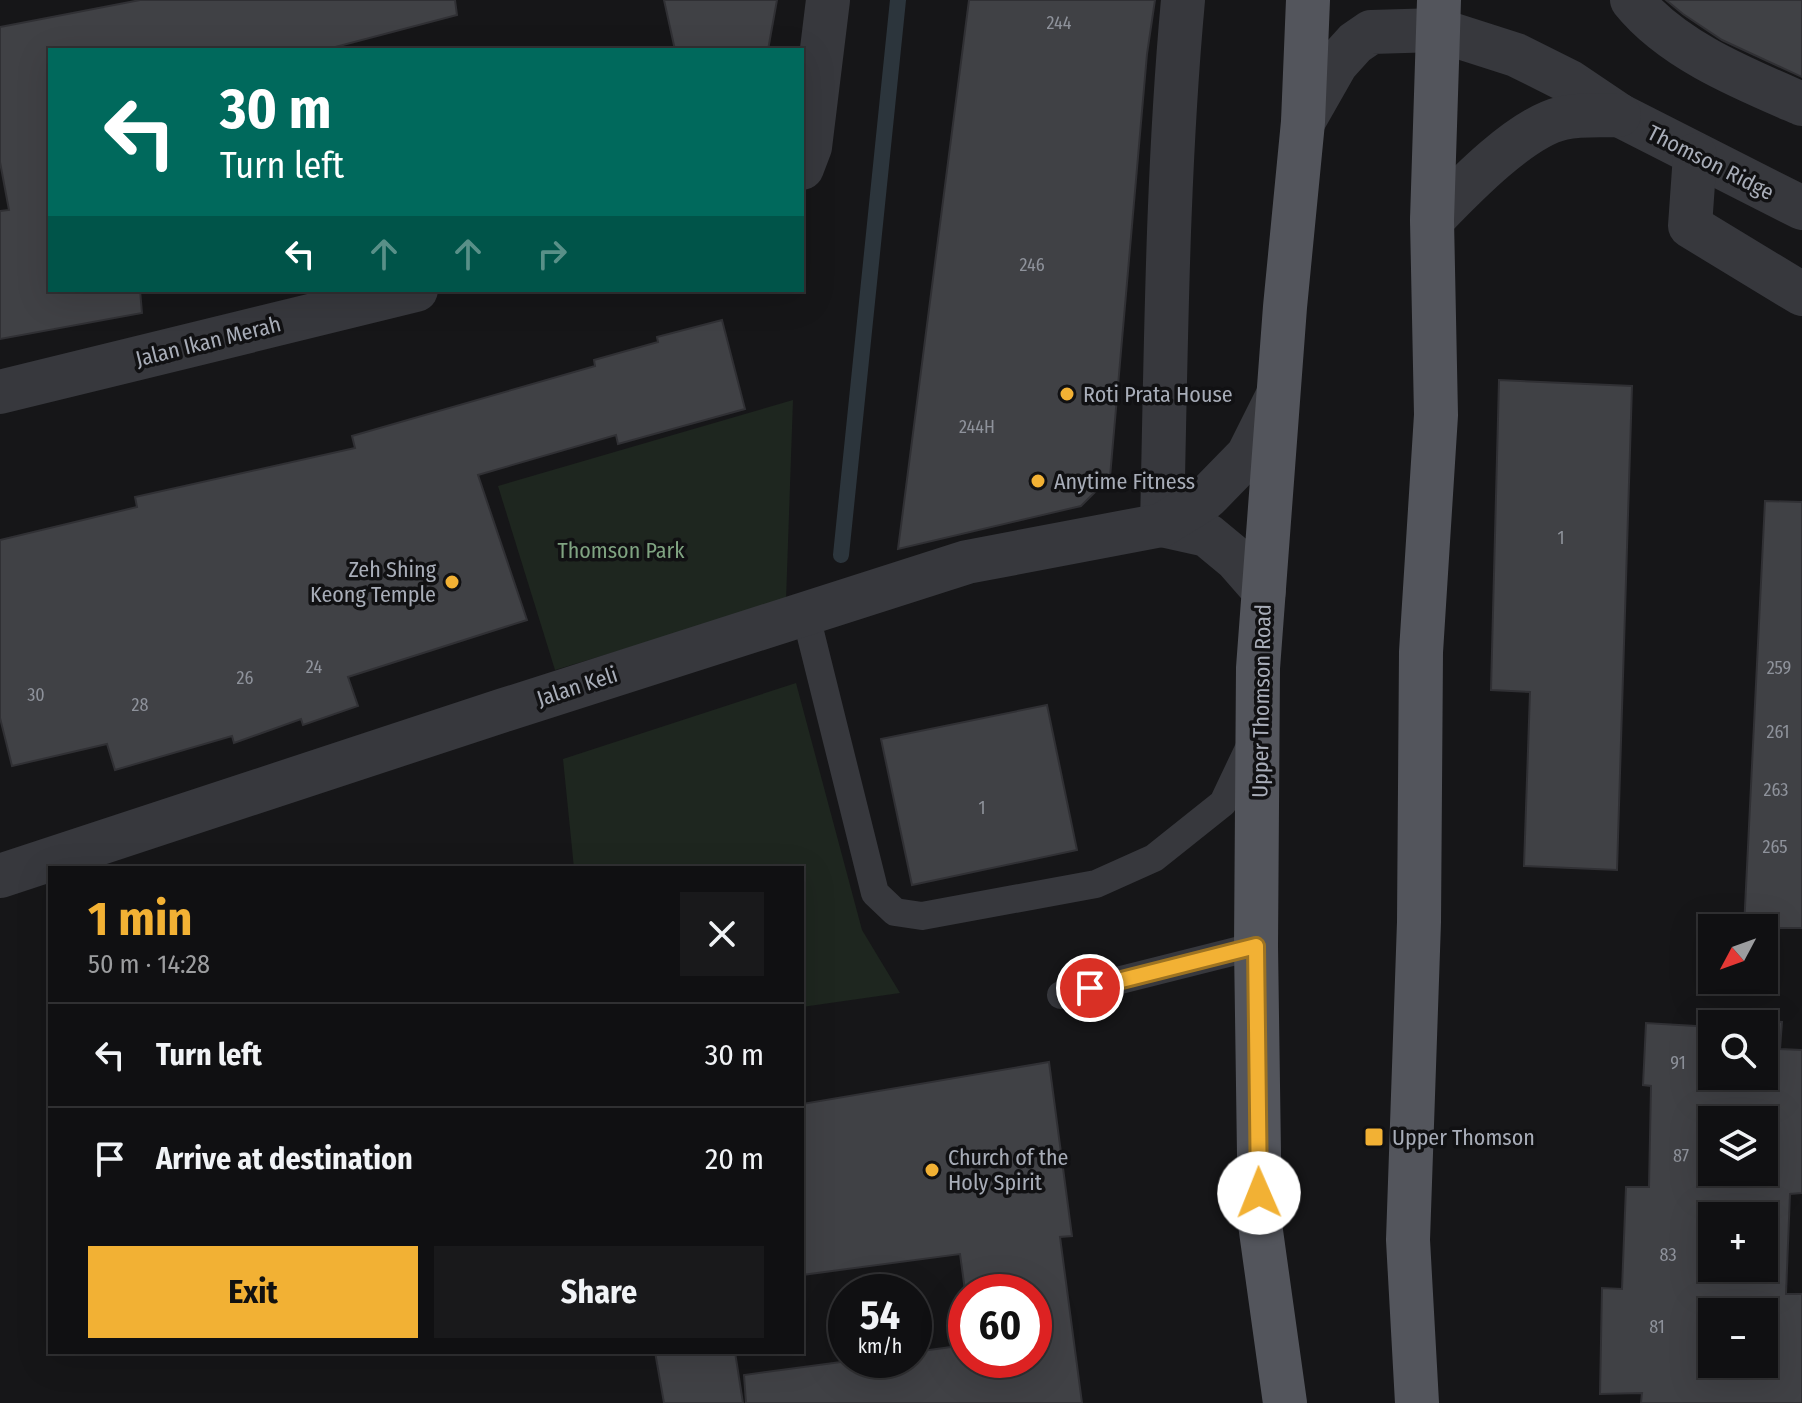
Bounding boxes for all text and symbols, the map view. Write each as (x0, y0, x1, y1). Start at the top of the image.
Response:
house number: 244 (1046, 12, 1072, 34)
text: 30 m (220, 76, 331, 143)
icon: left (88, 80, 192, 184)
street label: Thomson Ridge (1643, 119, 1778, 206)
text: Turn left (220, 144, 344, 188)
icon: left (278, 232, 322, 276)
icon: ahead (362, 232, 406, 276)
icon: ahead (446, 232, 490, 276)
icon: right (530, 232, 574, 276)
house number: 246 (1019, 254, 1045, 276)
street label: Jalan Ikan Merah (133, 310, 284, 373)
place label: Roti Prata House (1083, 381, 1233, 408)
marker: Roti Prata House (1058, 385, 1076, 403)
house number: 244H (959, 416, 995, 438)
place label: Anytime Fitness (1054, 468, 1195, 495)
marker: Anytime Fitness (1029, 472, 1047, 490)
house number: 1 (1557, 527, 1565, 549)
park label: Thomson Park (557, 537, 685, 564)
place label: Zeh Shing Keong Temple (310, 556, 437, 608)
marker: Zeh Shing Keong Temple (443, 573, 461, 591)
street label: Upper Thomson Road (1246, 604, 1277, 798)
house number: 24 (306, 656, 322, 678)
house number: 259 (1767, 657, 1791, 679)
street label: Jalan Keli (533, 661, 621, 712)
house number: 26 (237, 667, 254, 689)
house number: 30 (27, 684, 45, 706)
house number: 28 (132, 694, 148, 716)
house number: 261 (1766, 721, 1790, 743)
house number: 263 (1764, 779, 1788, 801)
house number: 1 (978, 797, 986, 819)
house number: 265 (1762, 836, 1788, 858)
text: 1 min (88, 890, 193, 948)
button: close (680, 892, 764, 976)
north arrow (1698, 914, 1778, 994)
map controls (1698, 914, 1778, 1378)
text: 50 m · 14:28 (88, 949, 210, 980)
pin (1056, 954, 1124, 1022)
icon: arrive (1068, 966, 1112, 1010)
button: search (1698, 1010, 1778, 1090)
icon: left (88, 1033, 132, 1077)
text: Turn left (156, 1037, 262, 1073)
text: 30 m (705, 1037, 764, 1073)
house number: 91 (1670, 1052, 1686, 1074)
button: layers (1698, 1106, 1778, 1186)
place label: Upper Thomson (1392, 1124, 1535, 1151)
marker: Upper Thomson (1363, 1126, 1385, 1148)
icon: arrive (88, 1137, 132, 1181)
text: Arrive at destination (156, 1141, 413, 1177)
text: 20 m (705, 1141, 764, 1177)
place label: Church of the Holy Spirit (948, 1144, 1068, 1196)
house number: 87 (1673, 1145, 1689, 1167)
position arrow (1217, 1151, 1301, 1235)
marker: Church of the Holy Spirit (923, 1161, 941, 1179)
button: + (1698, 1202, 1778, 1282)
house number: 83 (1659, 1244, 1677, 1266)
button: Exit (88, 1246, 418, 1338)
button: Share (434, 1246, 764, 1338)
speed limit sign: 60 (948, 1274, 1052, 1378)
text: 54 (860, 1292, 900, 1340)
button: − (1698, 1298, 1778, 1378)
house number: 81 (1649, 1316, 1665, 1338)
text: km/h (858, 1334, 902, 1358)

